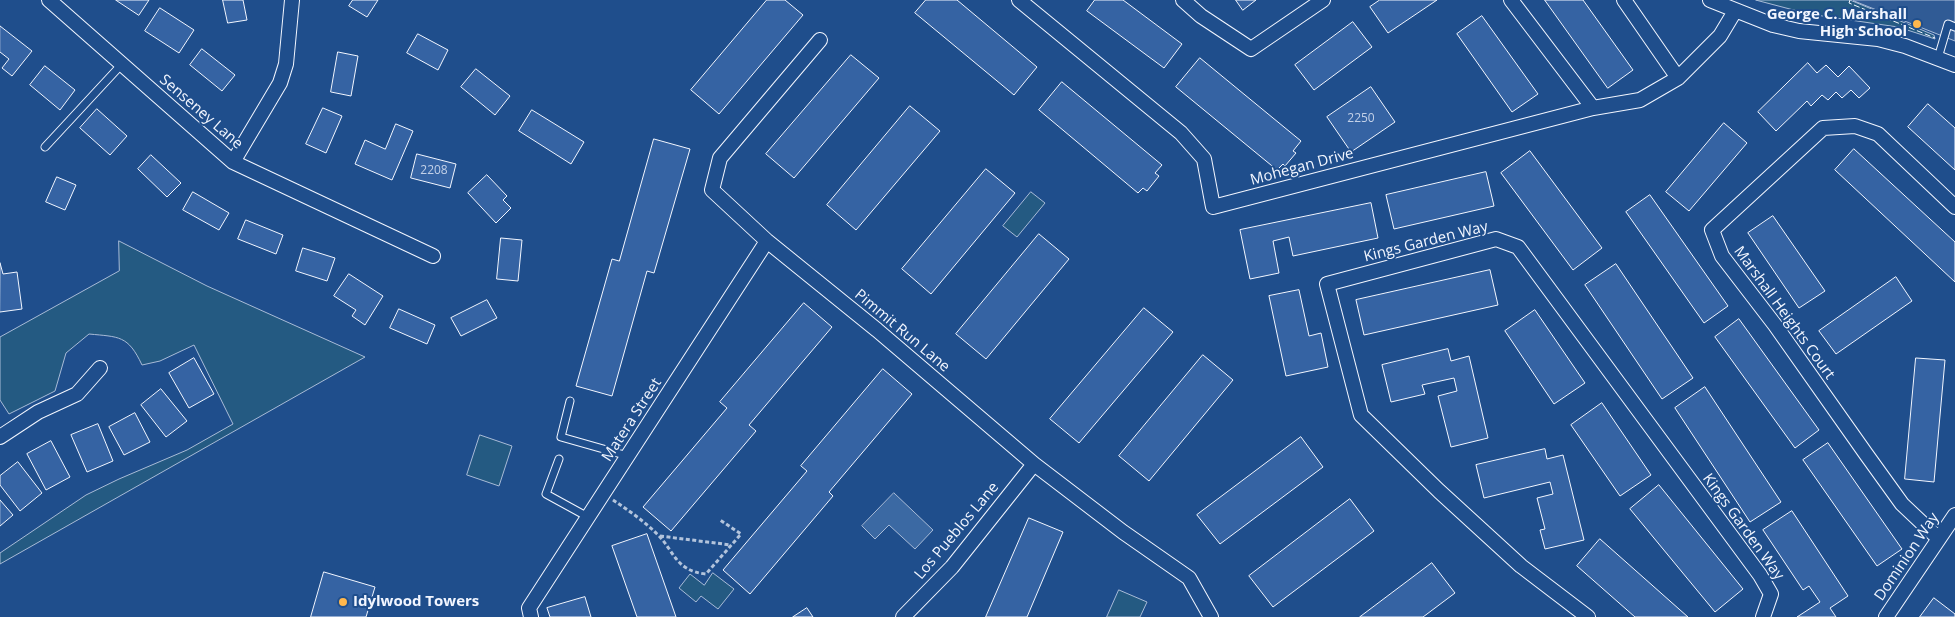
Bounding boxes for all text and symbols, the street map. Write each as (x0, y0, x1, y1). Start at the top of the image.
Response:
place label: George C. Marshall High School (1767, 6, 1907, 41)
marker: George C. Marshall High School (1911, 18, 1923, 30)
street label: Senseney Lane (156, 71, 246, 153)
house number: 2250 (1347, 112, 1375, 126)
street label: Mohegan Drive (1248, 145, 1356, 189)
house number: 2208 (420, 164, 448, 178)
street label: Kings Garden Way (1362, 218, 1490, 266)
street label: Marshall Heights Court (1730, 243, 1838, 383)
street label: Pimmit Run Lane (851, 286, 953, 376)
street label: Matera Street (598, 375, 666, 465)
street label: Kings Garden Way (1698, 470, 1788, 584)
street label: Los Pueblos Lane (911, 479, 1003, 583)
street label: Dominion Way (1871, 510, 1943, 604)
place label: Idylwood Towers (353, 593, 479, 611)
marker: Idylwood Towers (337, 596, 349, 608)

